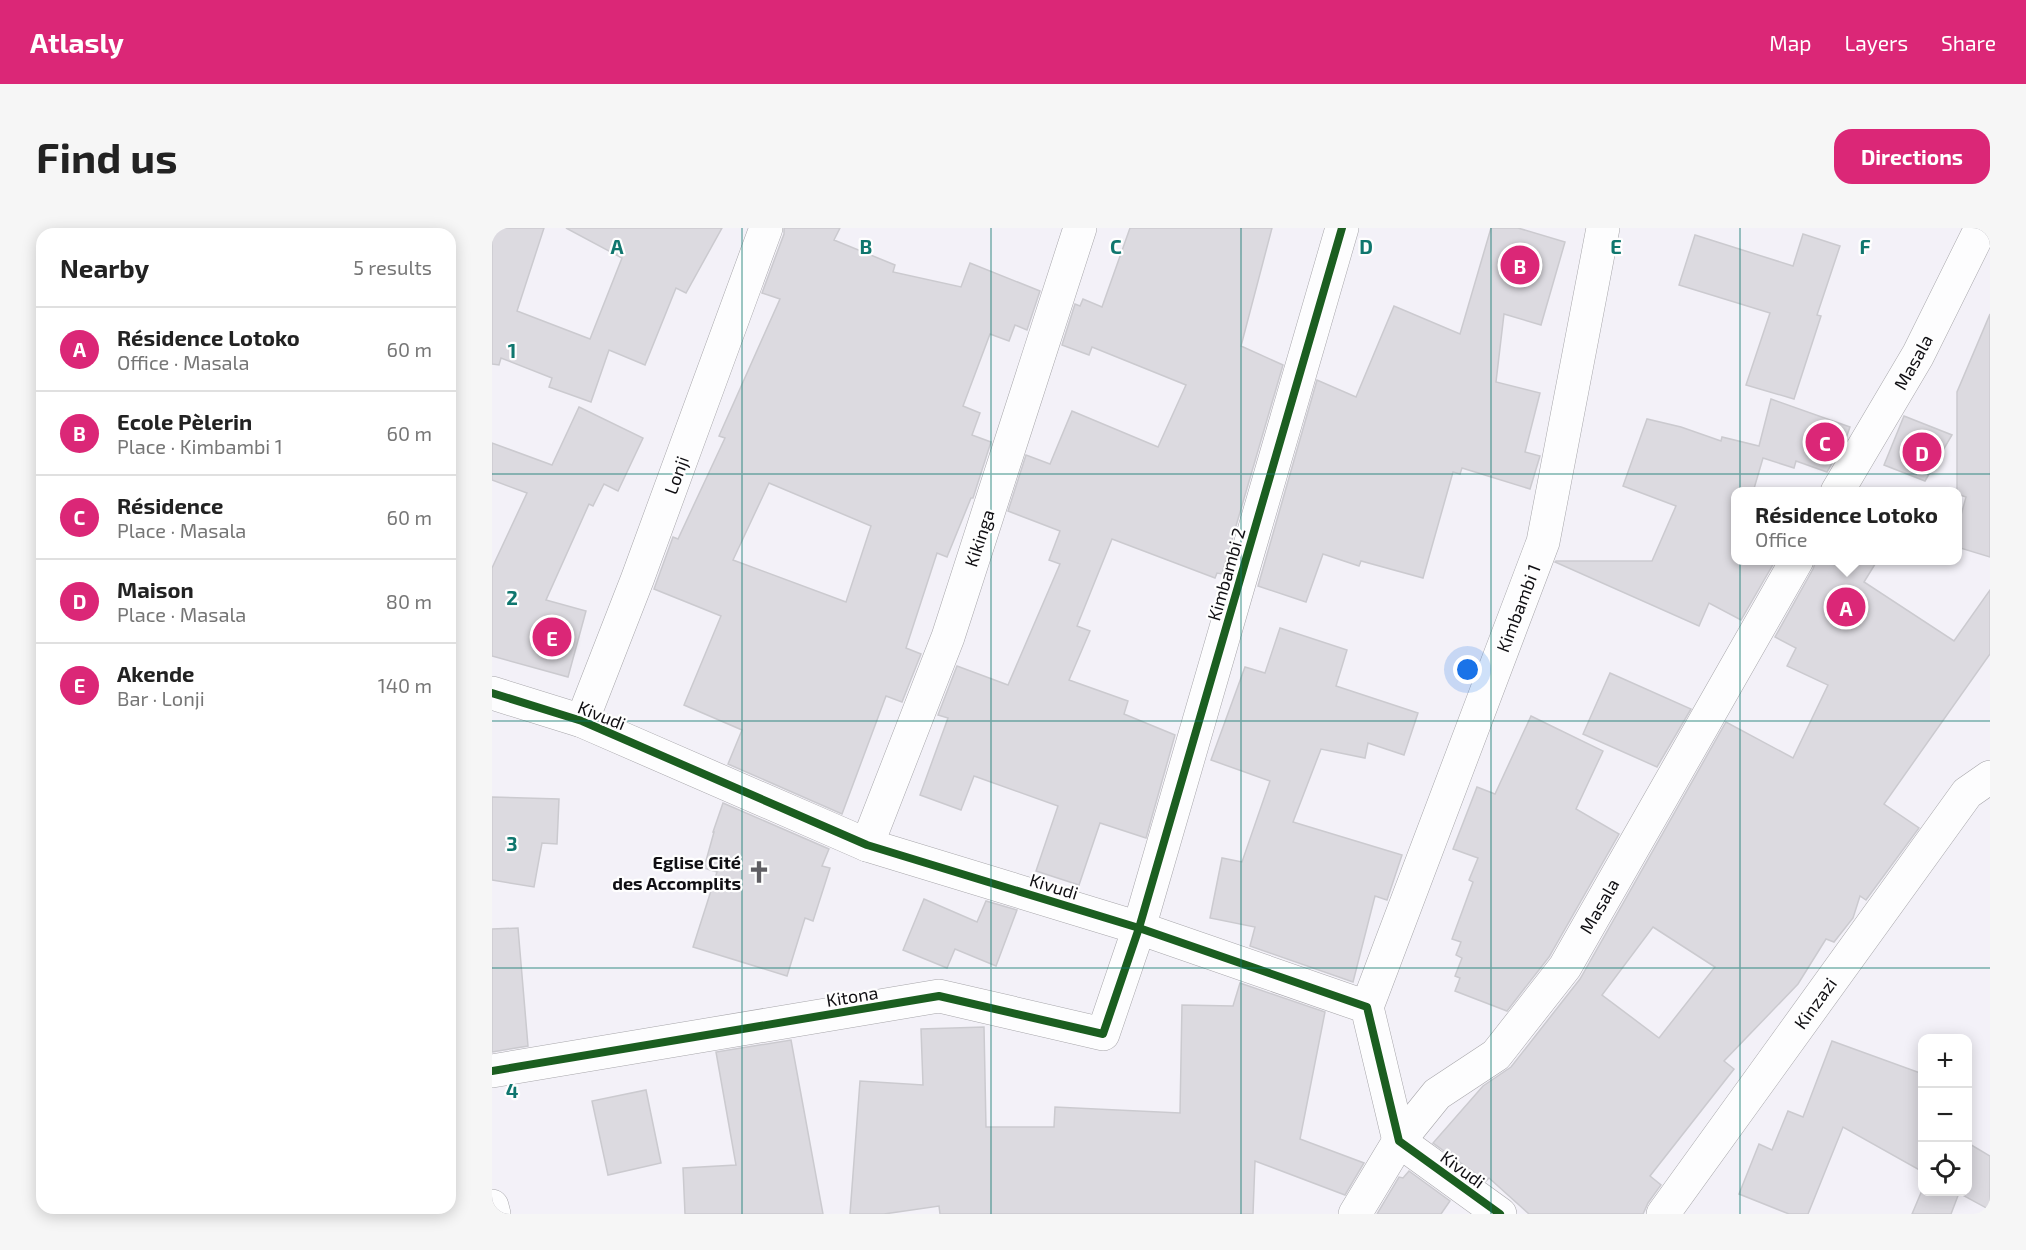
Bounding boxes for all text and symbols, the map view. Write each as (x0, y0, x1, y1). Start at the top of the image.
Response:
text: Atlasly (30, 25, 124, 59)
text: Map (1769, 30, 1811, 55)
text: Layers (1844, 30, 1908, 55)
text: Share (1941, 30, 1996, 55)
button: Directions (1834, 129, 1990, 184)
text: Find us (36, 131, 178, 181)
text: A (610, 234, 624, 258)
text: B (860, 234, 872, 258)
text: C (1110, 234, 1122, 258)
text: D (1359, 234, 1373, 258)
text: E (1610, 234, 1622, 258)
text: F (1859, 234, 1871, 258)
pin: B (1500, 243, 1540, 288)
text: Nearby (60, 252, 149, 283)
text: 5 results (353, 255, 432, 279)
text: Résidence Lotoko (117, 324, 300, 350)
street label: Masala (1889, 330, 1937, 394)
text: A (73, 337, 86, 361)
text: 60 m (387, 337, 432, 361)
text: 1 (508, 338, 516, 362)
text: Office · Masala (117, 350, 250, 374)
text: Ecole Pèlerin (117, 408, 252, 434)
pin: C (1806, 420, 1844, 464)
text: B (73, 421, 86, 445)
text: 60 m (387, 421, 432, 445)
pin: D (1902, 430, 1942, 474)
text: Place · Kimbambi 1 (117, 434, 283, 458)
street label: Lonji (659, 453, 693, 497)
popup (1731, 487, 1962, 565)
text: Résidence (117, 492, 224, 518)
text: Résidence Lotoko (1755, 501, 1938, 527)
text: C (74, 505, 85, 529)
text: 60 m (387, 505, 432, 529)
street label: Kikinga (959, 507, 999, 569)
text: Place · Masala (117, 518, 246, 542)
street label: Kimbambi 2 (1202, 525, 1250, 623)
text: Office (1755, 527, 1807, 551)
street label: Kimbambi 1 (1491, 561, 1545, 655)
text: Maison (117, 576, 194, 602)
pin: A (1826, 584, 1866, 629)
text: 2 (506, 585, 518, 609)
text: D (73, 589, 86, 613)
text: 80 m (386, 589, 432, 613)
text: Place · Masala (117, 602, 246, 626)
pin: E (532, 614, 572, 660)
your location (1453, 655, 1482, 684)
text: Akende (117, 660, 194, 686)
text: E (74, 673, 85, 697)
text: 140 m (378, 673, 432, 697)
text: Bar · Lonji (117, 686, 205, 710)
street label: Kivudi (575, 695, 629, 735)
text: 3 (506, 831, 518, 855)
place label: Eglise Cité des Accomplits (612, 851, 741, 894)
church icon: Eglise Cité des Accomplits (746, 859, 772, 885)
street label: Kivudi (1027, 868, 1081, 904)
street label: Masala (1574, 875, 1624, 937)
street label: Kinzazi (1789, 973, 1841, 1033)
street label: Kitona (824, 981, 880, 1011)
map controls (1918, 1034, 1972, 1196)
button: + (1918, 1034, 1972, 1088)
text: 4 (506, 1078, 519, 1102)
button: − (1918, 1088, 1972, 1142)
button: locate (1918, 1142, 1972, 1196)
street label: Kivudi (1436, 1145, 1490, 1193)

